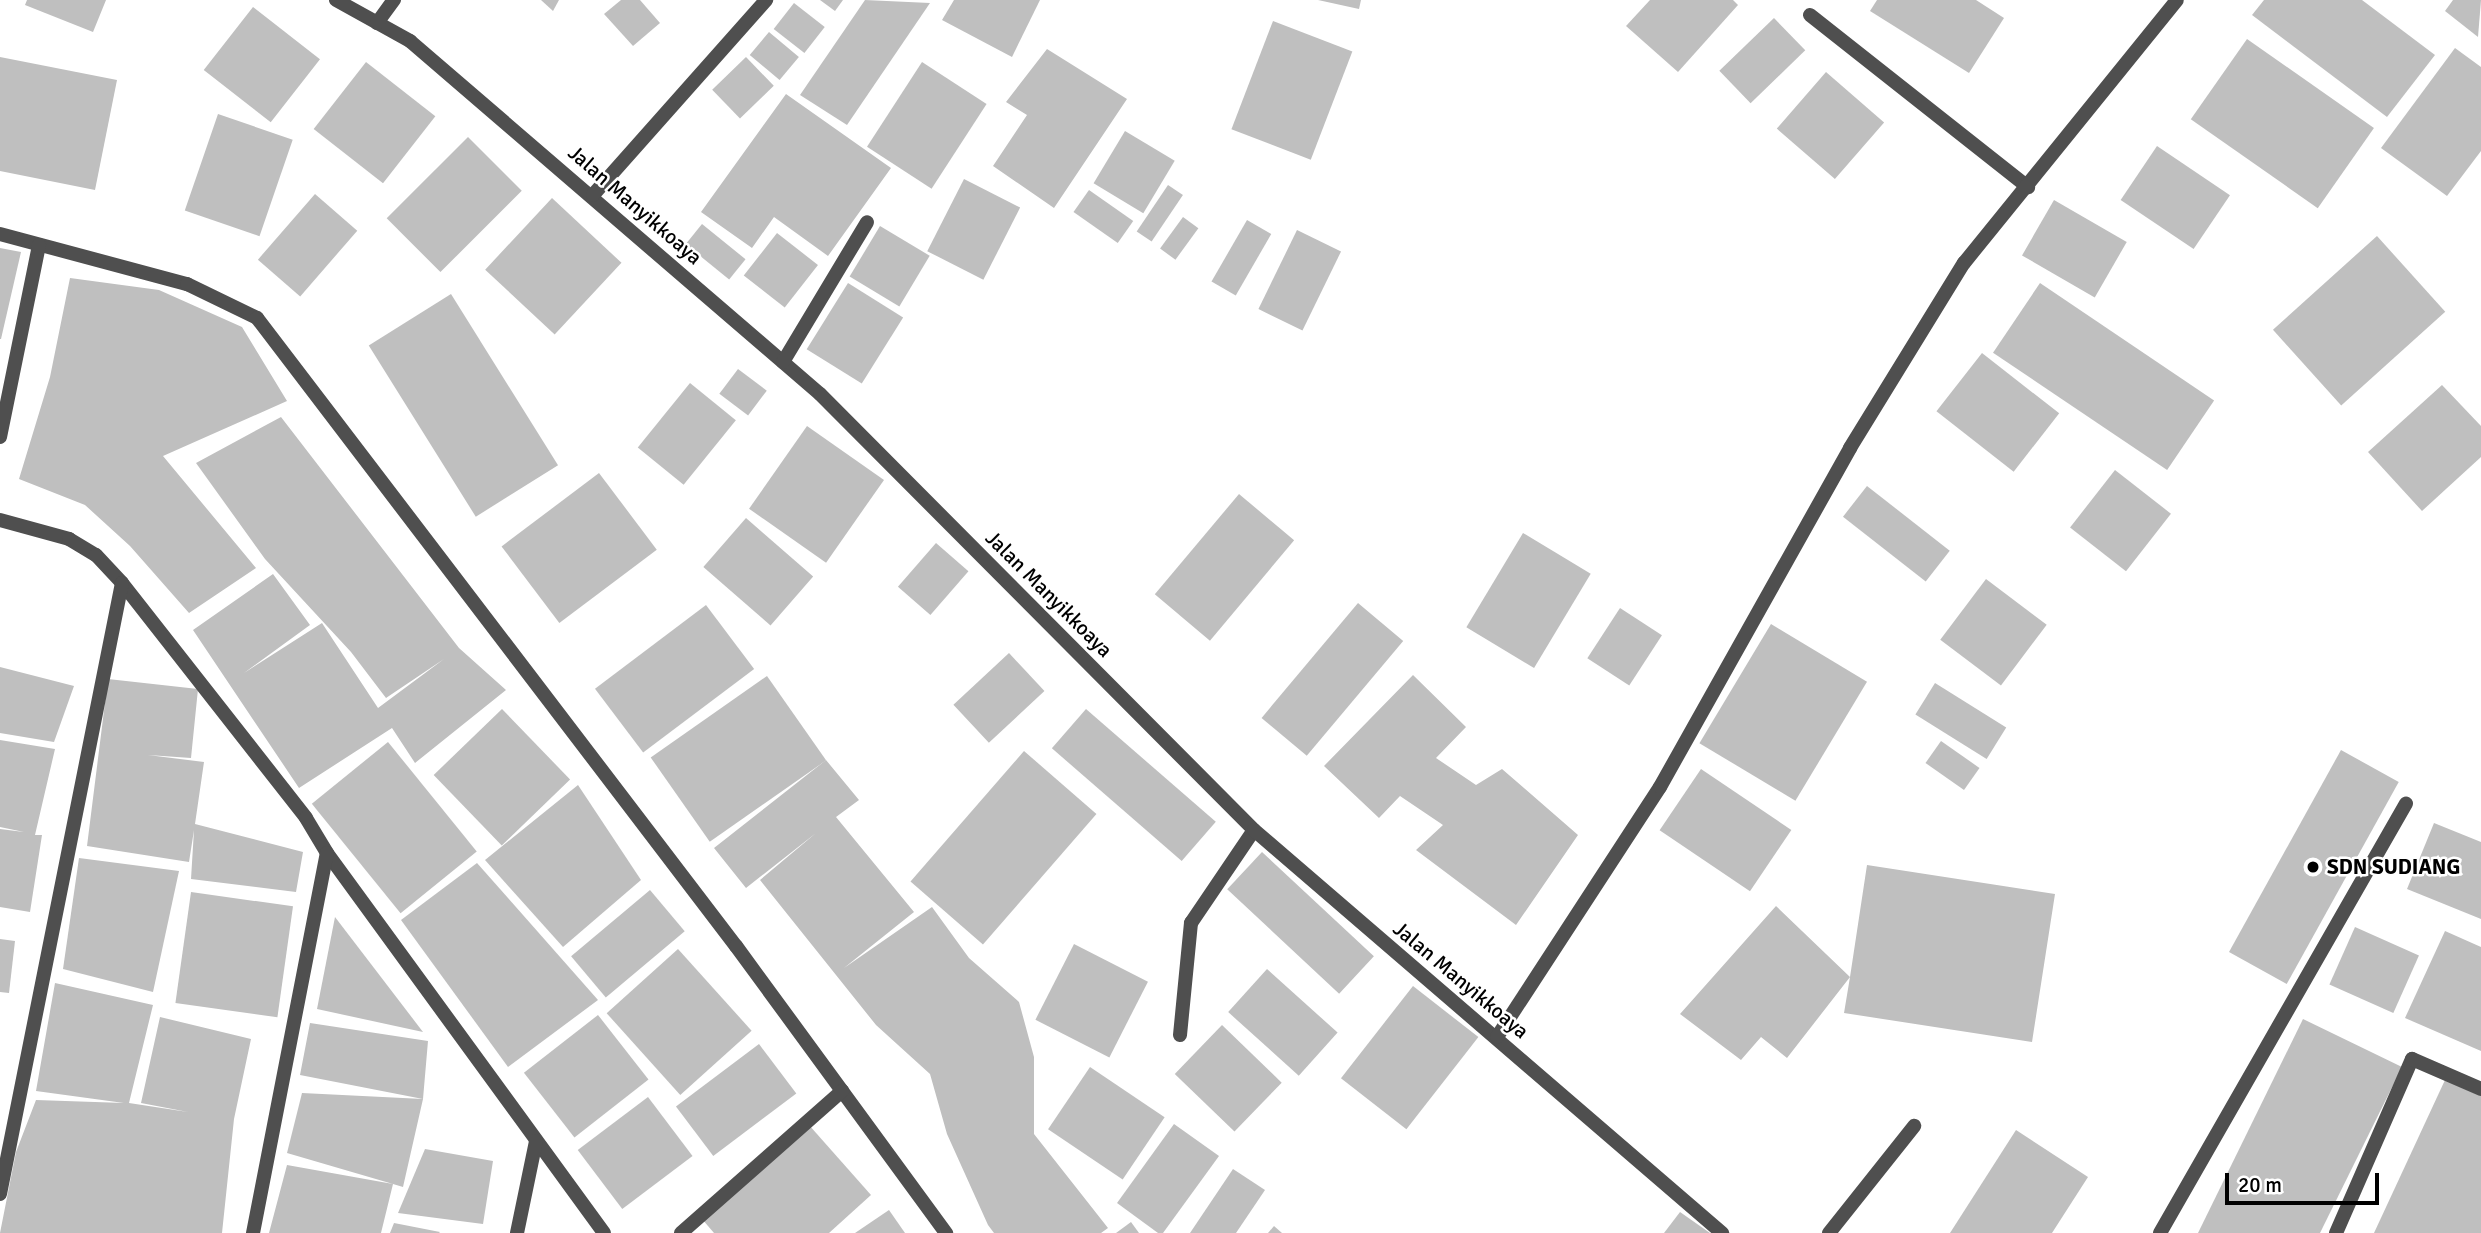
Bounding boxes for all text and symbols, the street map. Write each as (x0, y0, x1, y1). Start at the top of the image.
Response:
street label: Jalan Manyikkoaya (563, 140, 707, 270)
street label: Jalan Manyikkoaya (980, 525, 1118, 663)
place label: SDN SUDIANG (2327, 854, 2460, 880)
marker: SDN SUDIANG (2305, 859, 2321, 875)
street label: Jalan Manyikkoaya (1388, 916, 1534, 1044)
scale bar (2229, 1160, 2383, 1204)
text: 20 m (2238, 1172, 2282, 1198)

